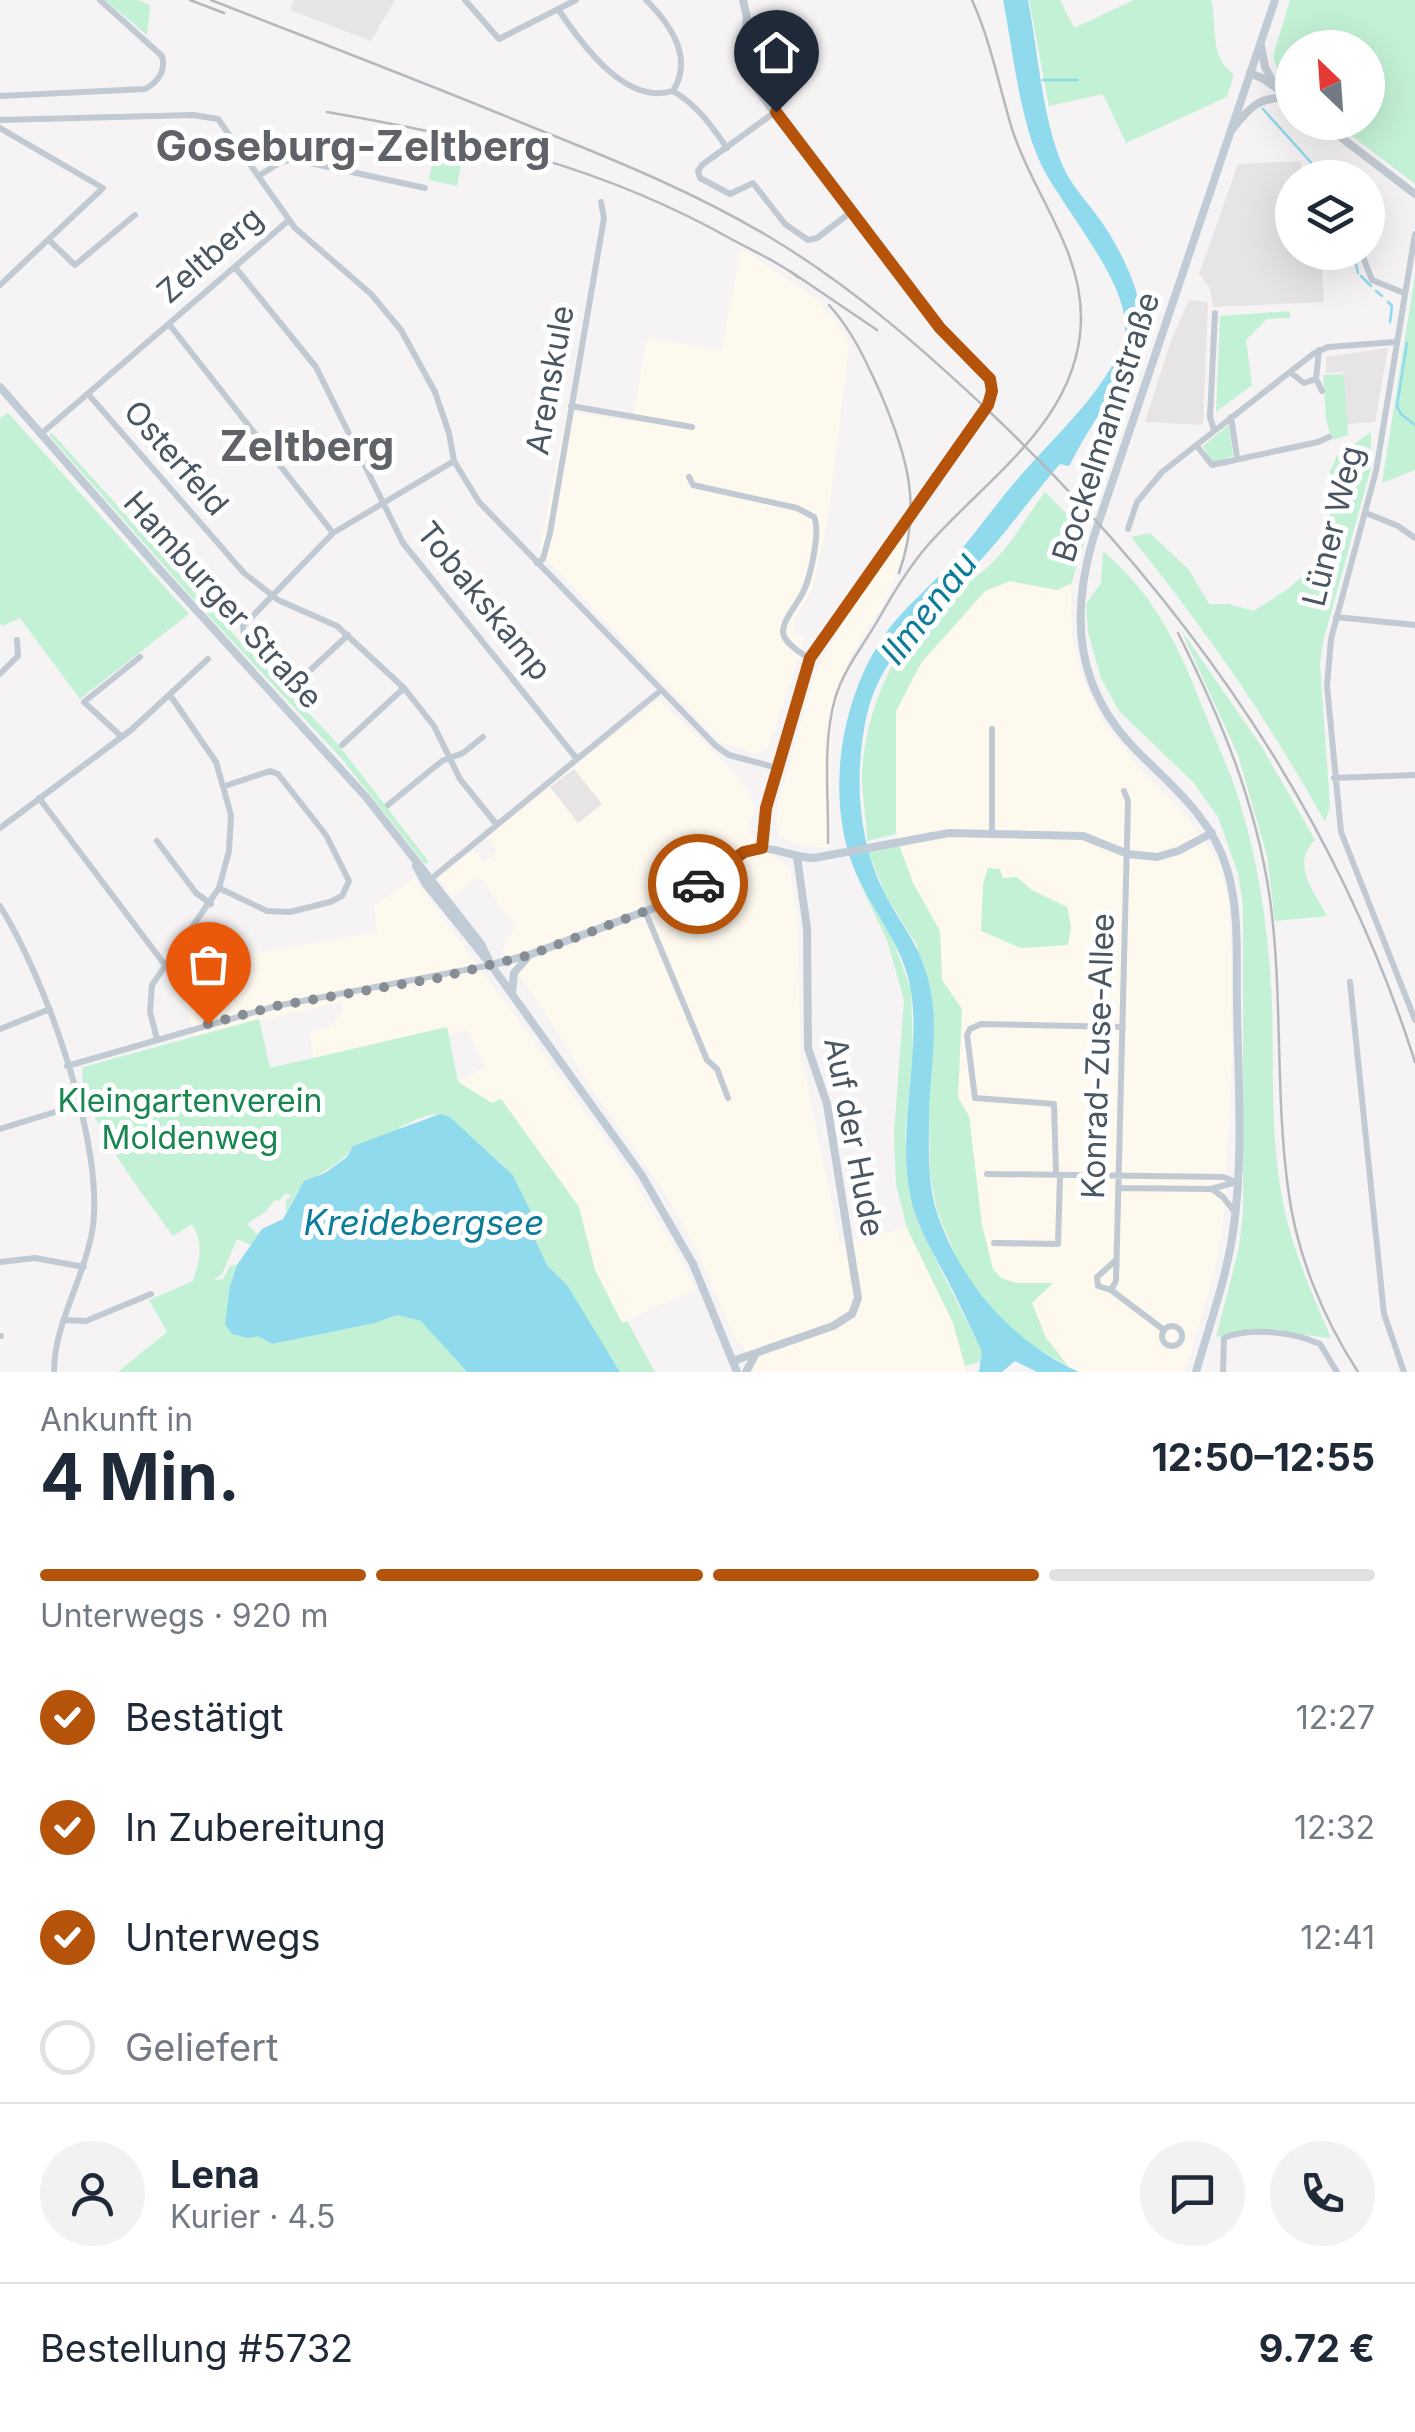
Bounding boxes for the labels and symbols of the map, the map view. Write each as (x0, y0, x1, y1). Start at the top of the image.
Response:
pin (734, 10, 819, 113)
north arrow (1275, 30, 1385, 140)
district label: Goseburg-Zeltberg (155, 120, 551, 171)
street label: Zeltberg (149, 198, 270, 311)
street label: Bockelmannstraße (1044, 287, 1168, 567)
street label: Arenskule (517, 302, 582, 458)
street label: Osterfeld (116, 392, 237, 523)
district label: Zeltberg (220, 420, 394, 471)
street label: Lüner Weg (1294, 442, 1371, 610)
street label: Hamburger Straße (116, 483, 331, 716)
street label: Tobakskamp (409, 513, 560, 688)
water label: Ilmenau (871, 543, 985, 672)
courier (648, 834, 748, 934)
street label: Konrad-Zuse-Allee (1073, 912, 1122, 1199)
pin (166, 922, 251, 1025)
street label: Auf der Hude (816, 1034, 893, 1240)
park label: Kleingartenverein Moldenweg (58, 1081, 322, 1157)
water label: Kreidebergsee (304, 1201, 544, 1243)

